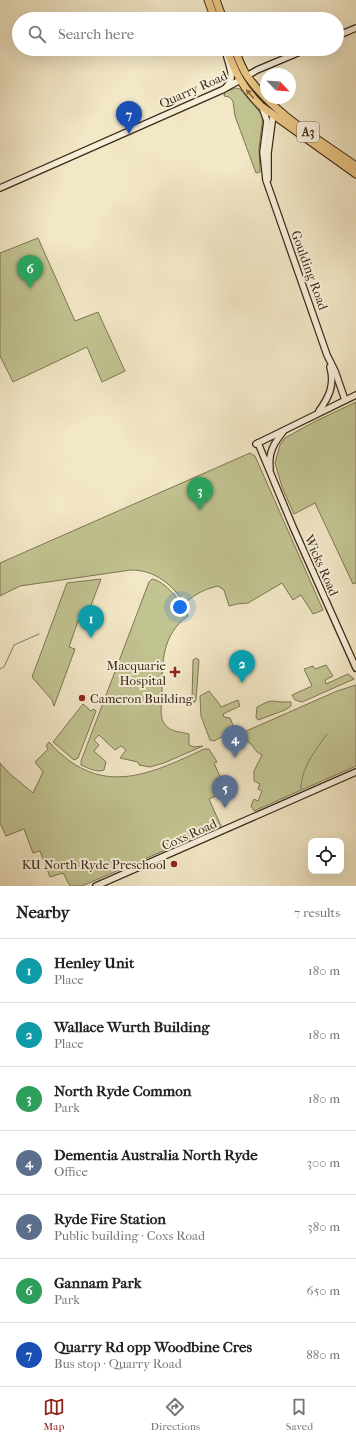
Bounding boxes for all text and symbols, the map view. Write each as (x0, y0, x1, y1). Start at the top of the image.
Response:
search box (12, 12, 344, 56)
icon: search (26, 23, 48, 45)
text: Search here (58, 25, 134, 43)
street label: Quarry Road (157, 67, 230, 111)
north arrow (260, 68, 296, 104)
one-way arrow (245, 88, 254, 99)
pin: 7 (116, 101, 142, 134)
road number: A3 (297, 122, 319, 142)
street label: Goulding Road (288, 228, 331, 313)
pin: 6 (17, 255, 43, 288)
pin: 3 (187, 477, 213, 510)
street label: Wicks Road (301, 531, 342, 599)
your location (170, 597, 190, 617)
pin: 1 (78, 605, 104, 638)
pin: 2 (229, 650, 255, 683)
place label: Macquarie Hospital (107, 658, 167, 688)
marker: Macquarie Hospital (169, 666, 181, 678)
place label: Cameron Building (90, 691, 194, 706)
marker: Cameron Building (77, 693, 87, 703)
pin: 4 (222, 725, 248, 758)
pin: 5 (212, 775, 238, 808)
street label: Coxs Road (159, 815, 220, 853)
map controls (308, 838, 344, 874)
button: locate (308, 838, 344, 874)
place label: KU North Ryde Preschool (22, 857, 166, 872)
marker: KU North Ryde Preschool (169, 859, 179, 869)
text: Nearby (16, 902, 70, 922)
text: 7 results (294, 905, 340, 920)
text: Henley Unit (54, 954, 134, 972)
text: 1 (27, 963, 31, 978)
text: 180 m (308, 963, 340, 978)
text: Place (54, 972, 84, 987)
text: Wallace Wurth Building (54, 1018, 209, 1036)
text: 2 (26, 1027, 32, 1042)
text: 180 m (308, 1027, 340, 1042)
text: Place (54, 1036, 84, 1051)
text: North Ryde Common (54, 1082, 191, 1100)
text: 3 (26, 1091, 32, 1106)
text: 180 m (308, 1091, 340, 1106)
text: Park (54, 1100, 80, 1115)
text: Dementia Australia North Ryde (54, 1146, 258, 1164)
text: 4 (25, 1155, 33, 1170)
text: 300 m (307, 1155, 340, 1170)
text: Office (54, 1164, 88, 1179)
text: Ryde Fire Station (54, 1210, 166, 1228)
text: 5 (26, 1219, 32, 1234)
text: 380 m (307, 1219, 340, 1234)
text: Public building · Coxs Road (54, 1228, 205, 1243)
text: Gannam Park (54, 1274, 141, 1292)
text: 6 (25, 1283, 33, 1298)
text: 650 m (307, 1283, 340, 1298)
text: Park (54, 1292, 80, 1307)
text: Quarry Rd opp Woodbine Cres (54, 1338, 252, 1356)
text: 7 (26, 1347, 32, 1362)
text: 880 m (306, 1347, 340, 1362)
text: Bus stop · Quarry Road (54, 1356, 182, 1371)
tab: Map (43, 1396, 65, 1433)
tab: Directions (151, 1396, 200, 1433)
tab: Saved (286, 1396, 313, 1433)

